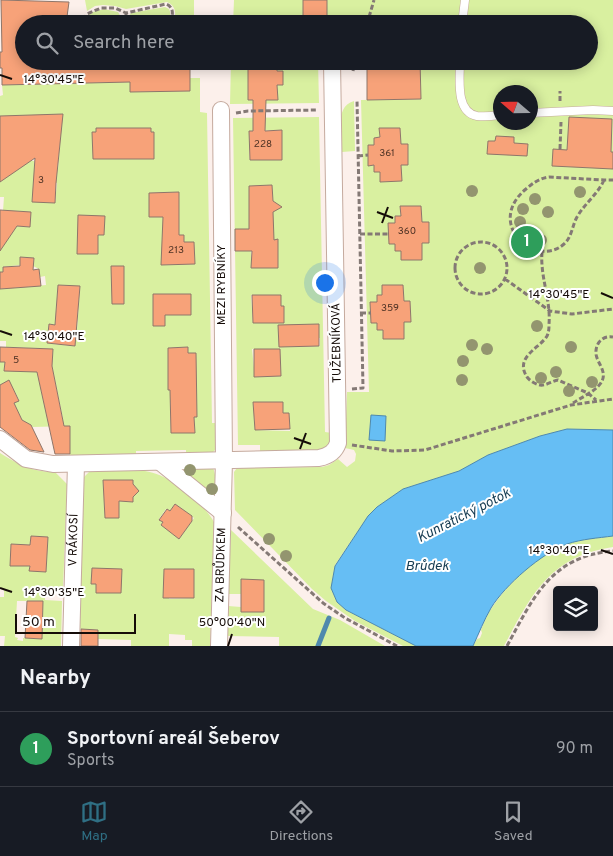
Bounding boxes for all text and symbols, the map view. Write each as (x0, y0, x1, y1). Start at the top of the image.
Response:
search box (15, 15, 598, 70)
icon: search (33, 29, 61, 57)
text: Search here (73, 31, 175, 55)
text: 14°30'45"E (24, 72, 84, 88)
north arrow (493, 85, 538, 130)
house number: 228 (254, 138, 272, 151)
house number: 361 (379, 147, 395, 160)
house number: 3 (38, 174, 44, 187)
pin: 1 (511, 223, 543, 261)
house number: 360 (398, 225, 416, 238)
house number: 213 (168, 244, 184, 257)
street label: MEZI RYBNÍKY (214, 244, 230, 325)
your location (312, 270, 338, 296)
text: 14°30'45"E (529, 287, 589, 303)
house number: 359 (381, 302, 399, 315)
street label: TUŽEBNÍKOVÁ (328, 303, 346, 383)
text: 14°30'40"E (23, 329, 85, 345)
house number: 5 (13, 354, 19, 367)
water label: Kunratický potok (414, 485, 514, 547)
street label: V RÁKOSÍ (65, 512, 83, 567)
street label: ZA BRŮDKEM (212, 527, 230, 603)
text: 14°30'40"E (528, 543, 590, 559)
water label: Brůdek (405, 558, 450, 575)
text: 14°30'35"E (24, 585, 84, 601)
map controls (553, 586, 598, 631)
button: layers (553, 586, 598, 631)
scale bar (15, 611, 136, 634)
text: 50 m (22, 614, 55, 631)
text: 50°00'40"N (199, 615, 265, 631)
text: Nearby (20, 665, 91, 692)
text: Sportovní areál Šeberov (67, 727, 280, 751)
text: 1 (33, 739, 39, 759)
text: 90 m (556, 739, 593, 759)
text: Sports (67, 751, 115, 771)
tab: Map (80, 798, 108, 845)
tab: Directions (269, 798, 333, 845)
tab: Saved (494, 798, 533, 845)

